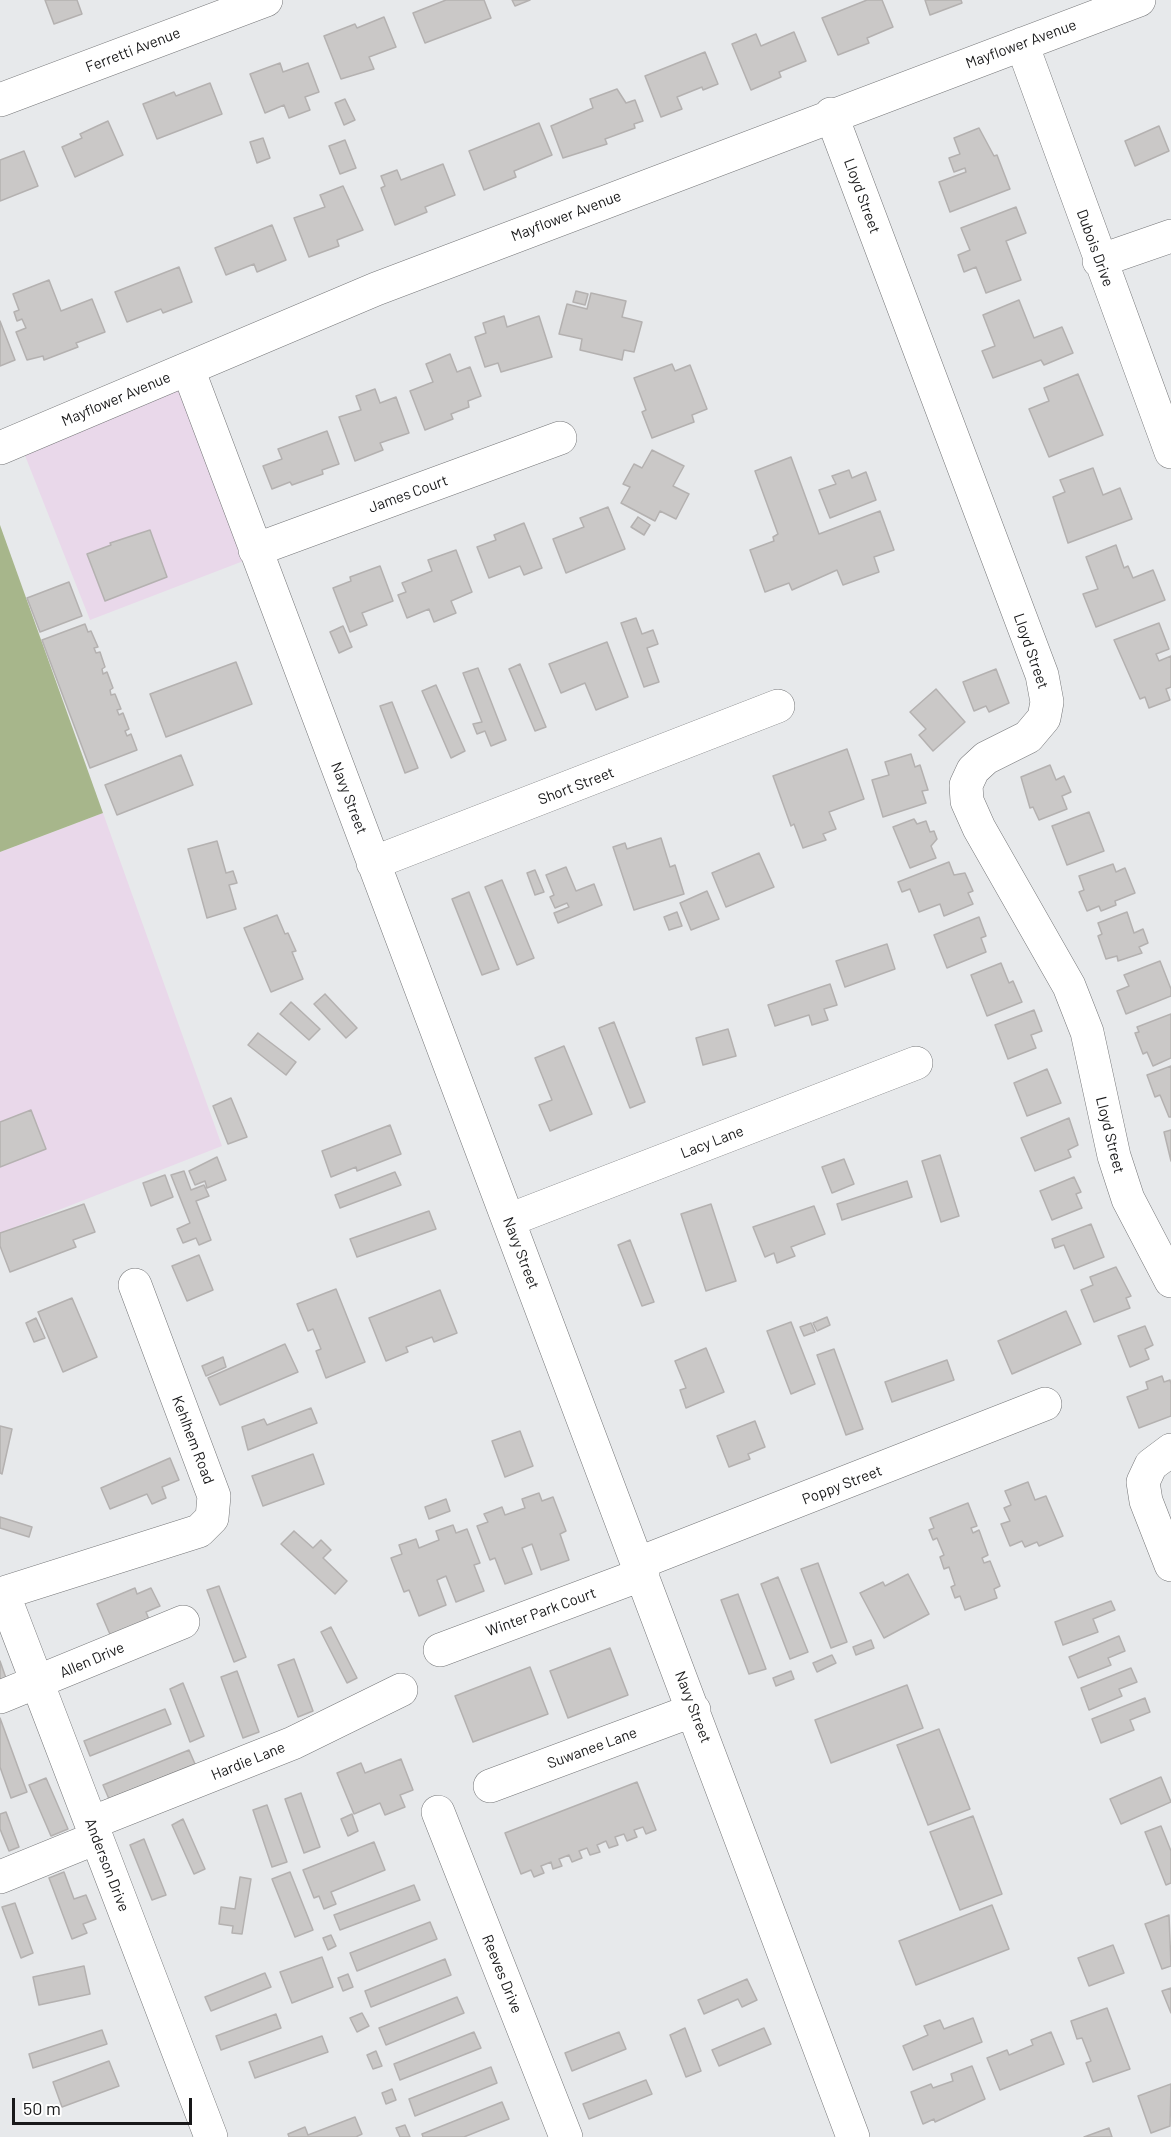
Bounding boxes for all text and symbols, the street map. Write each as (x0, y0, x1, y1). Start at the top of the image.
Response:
street label: Mayflower Avenue (963, 16, 1079, 72)
street label: Ferretti Avenue (83, 24, 183, 76)
street label: Lloyd Street (840, 156, 884, 236)
street label: Mayflower Avenue (508, 187, 624, 245)
street label: Dubois Drive (1073, 207, 1117, 289)
street label: Mayflower Avenue (59, 368, 173, 430)
street label: James Court (366, 471, 450, 517)
street label: Lloyd Street (1010, 611, 1052, 691)
street label: Navy Street (327, 759, 371, 837)
street label: Short Street (535, 763, 617, 809)
street label: Lloyd Street (1092, 1095, 1128, 1175)
street label: Lacy Lane (678, 1122, 746, 1162)
street label: Navy Street (499, 1214, 543, 1292)
street label: Kehlhem Road (168, 1393, 218, 1487)
street label: Poppy Street (800, 1462, 884, 1508)
street label: Winter Park Court (484, 1584, 598, 1640)
street label: Allen Drive (57, 1638, 127, 1682)
street label: Navy Street (671, 1668, 715, 1746)
street label: Suwanee Lane (545, 1723, 639, 1773)
street label: Hardie Lane (208, 1738, 288, 1784)
street label: Anderson Drive (81, 1816, 133, 1914)
street label: Reeves Drive (478, 1932, 526, 2016)
scale bar (15, 2086, 195, 2124)
text: 50 m (23, 2097, 61, 2119)

